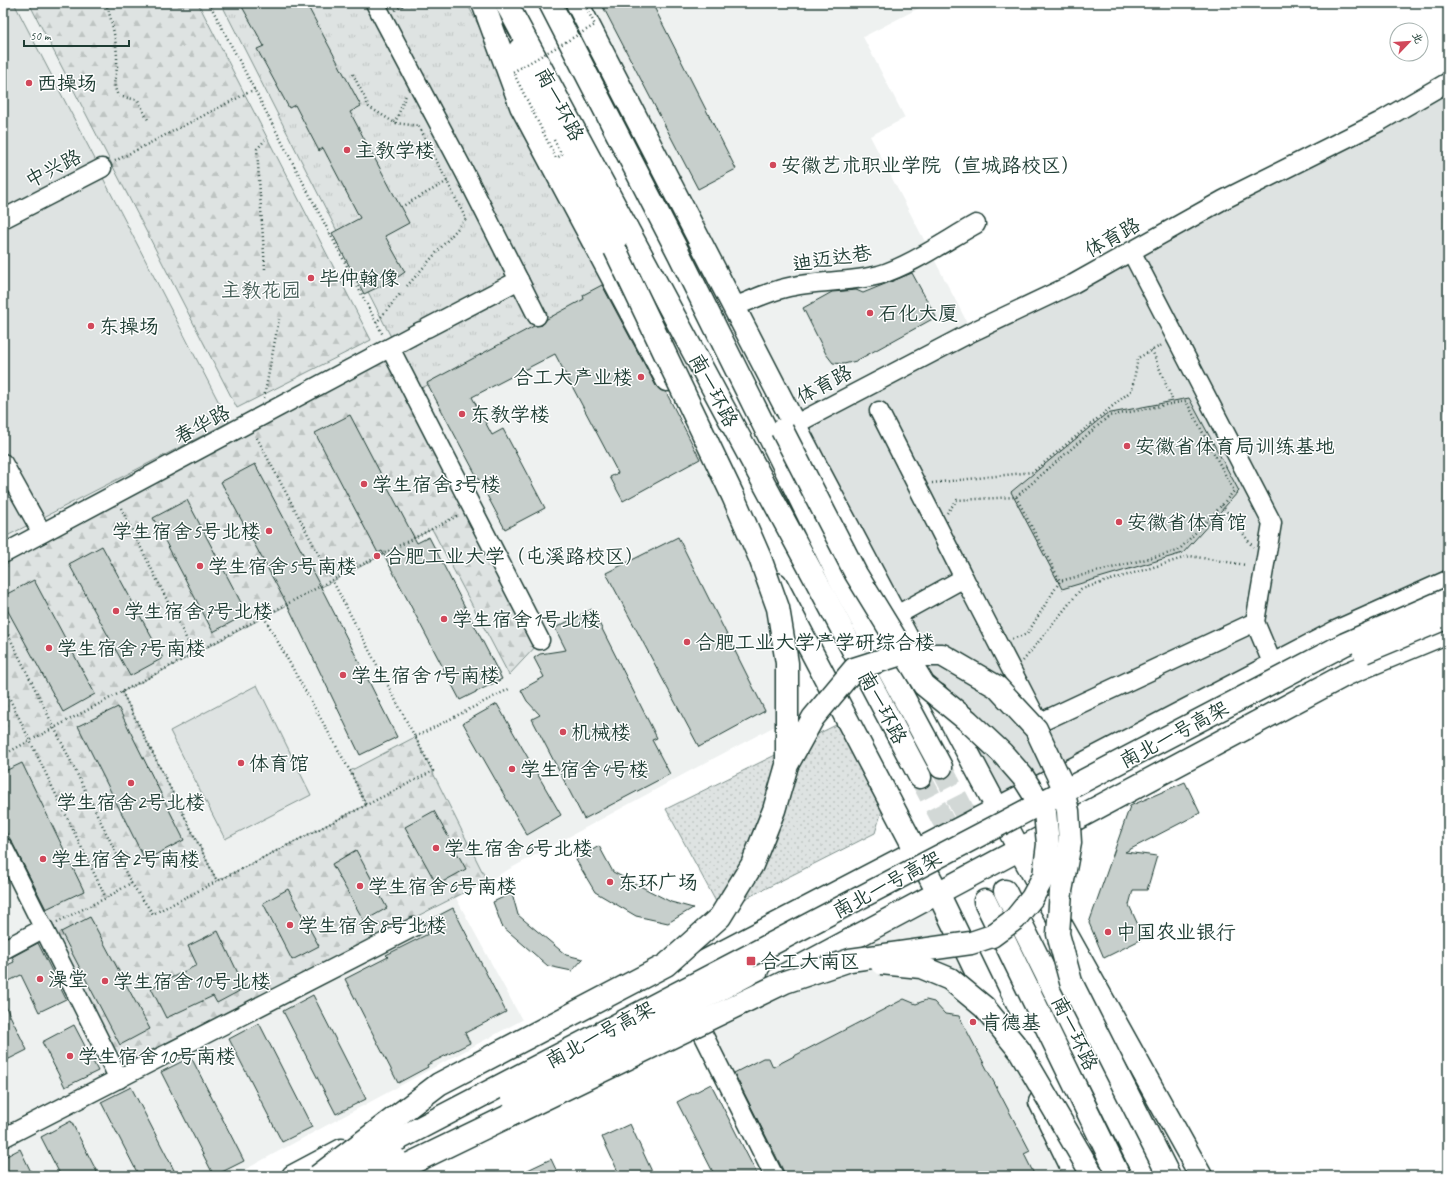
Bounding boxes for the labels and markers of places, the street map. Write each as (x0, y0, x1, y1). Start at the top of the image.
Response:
place label: 西操场 (37, 71, 97, 96)
marker: 西操场 (24, 78, 34, 88)
place label: 主教学楼 (355, 138, 435, 163)
marker: 主教学楼 (342, 145, 352, 155)
place label: 安徽艺术职业学院（宣城路校区） (781, 153, 1081, 178)
marker: 安徽艺术职业学院（宣城路校区） (768, 160, 778, 170)
place label: 毕仲翰像 (319, 266, 399, 291)
marker: 毕仲翰像 (306, 273, 316, 283)
place label: 石化大厦 (878, 301, 958, 326)
marker: 石化大厦 (865, 308, 875, 318)
place label: 东操场 (99, 314, 159, 339)
marker: 东操场 (86, 321, 96, 331)
place label: 合工大产业楼 (513, 365, 633, 390)
marker: 合工大产业楼 (636, 372, 646, 382)
place label: 东教学楼 (470, 402, 550, 427)
marker: 东教学楼 (457, 409, 467, 419)
place label: 安徽省体育局训练基地 (1135, 434, 1335, 459)
marker: 安徽省体育局训练基地 (1122, 441, 1132, 451)
place label: 学生宿舍3号楼 (372, 472, 501, 497)
marker: 学生宿舍3号楼 (359, 479, 369, 489)
place label: 安徽省体育馆 (1127, 510, 1247, 535)
marker: 安徽省体育馆 (1114, 517, 1124, 527)
place label: 学生宿舍5号北楼 (112, 519, 261, 544)
marker: 学生宿舍5号北楼 (264, 526, 274, 536)
place label: 合肥工业大学（屯溪路校区） (385, 544, 645, 569)
marker: 合肥工业大学（屯溪路校区） (372, 551, 382, 561)
place label: 学生宿舍5号南楼 (208, 554, 357, 579)
marker: 学生宿舍5号南楼 (195, 561, 205, 571)
place label: 学生宿舍7号北楼 (124, 599, 273, 624)
marker: 学生宿舍7号北楼 (111, 606, 121, 616)
place label: 学生宿舍1号北楼 (452, 607, 601, 632)
marker: 学生宿舍1号北楼 (439, 614, 449, 624)
place label: 合肥工业大学产学研综合楼 (695, 630, 935, 655)
place label: 学生宿舍7号南楼 (57, 636, 206, 661)
marker: 合肥工业大学产学研综合楼 (682, 637, 692, 647)
marker: 学生宿舍7号南楼 (44, 643, 54, 653)
place label: 学生宿舍1号南楼 (351, 663, 500, 688)
marker: 学生宿舍1号南楼 (338, 670, 348, 680)
place label: 机械楼 (571, 720, 631, 745)
marker: 机械楼 (558, 727, 568, 737)
place label: 体育馆 (249, 751, 309, 776)
place label: 学生宿舍4号楼 (520, 757, 649, 782)
marker: 体育馆 (236, 758, 246, 768)
marker: 学生宿舍4号楼 (507, 764, 517, 774)
marker: 学生宿舍2号北楼 (126, 778, 136, 788)
place label: 学生宿舍2号北楼 (57, 790, 206, 815)
place label: 学生宿舍6号北楼 (444, 836, 593, 861)
marker: 学生宿舍6号北楼 (431, 843, 441, 853)
place label: 学生宿舍2号南楼 (51, 847, 200, 872)
marker: 学生宿舍2号南楼 (38, 854, 48, 864)
place label: 东环广场 (618, 870, 698, 895)
place label: 学生宿舍6号南楼 (368, 874, 517, 899)
marker: 东环广场 (605, 877, 615, 887)
marker: 学生宿舍6号南楼 (355, 881, 365, 891)
place label: 学生宿舍8号北楼 (298, 913, 447, 938)
marker: 学生宿舍8号北楼 (285, 920, 295, 930)
place label: 中国农业银行 (1116, 920, 1236, 945)
marker: 中国农业银行 (1103, 927, 1113, 937)
place label: 合工大南区 (760, 949, 860, 974)
marker: 合工大南区 (745, 955, 757, 967)
place label: 澡堂 (48, 967, 88, 992)
place label: 学生宿舍10号北楼 (113, 969, 271, 994)
marker: 澡堂 (35, 974, 45, 984)
marker: 学生宿舍10号北楼 (100, 976, 110, 986)
place label: 肯德基 (981, 1010, 1041, 1035)
marker: 肯德基 (968, 1017, 978, 1027)
place label: 学生宿舍10号南楼 (78, 1044, 236, 1069)
marker: 学生宿舍10号南楼 (65, 1051, 75, 1061)

